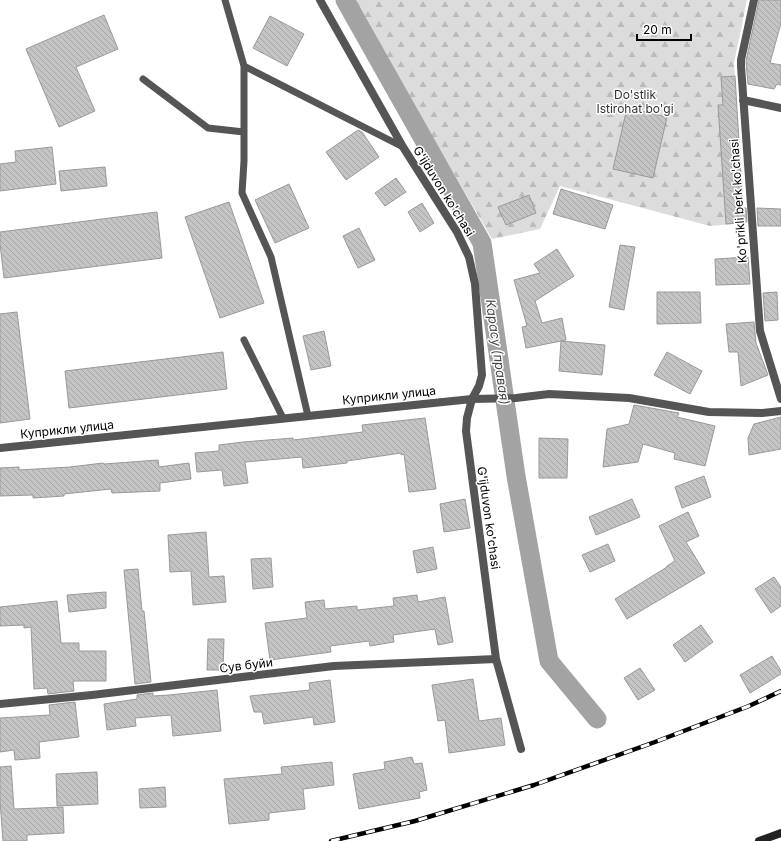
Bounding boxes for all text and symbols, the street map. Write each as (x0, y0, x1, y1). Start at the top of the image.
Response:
scale bar (637, 16, 691, 42)
text: 20 m (643, 22, 672, 37)
park label: Do'stlik Istirohat bo'gi (596, 87, 674, 116)
street label: Ko'prikli berk ko'chasi (726, 138, 750, 264)
street label: G'ijduvon ko'chasi (410, 143, 478, 239)
water label: Карасу (правая) (483, 298, 513, 406)
street label: Куприкли улица (342, 383, 436, 407)
street label: Куприкли улица (20, 417, 114, 441)
street label: G'ijduvon ko'chasi (474, 466, 504, 570)
street label: Сув буйи (218, 654, 274, 676)

